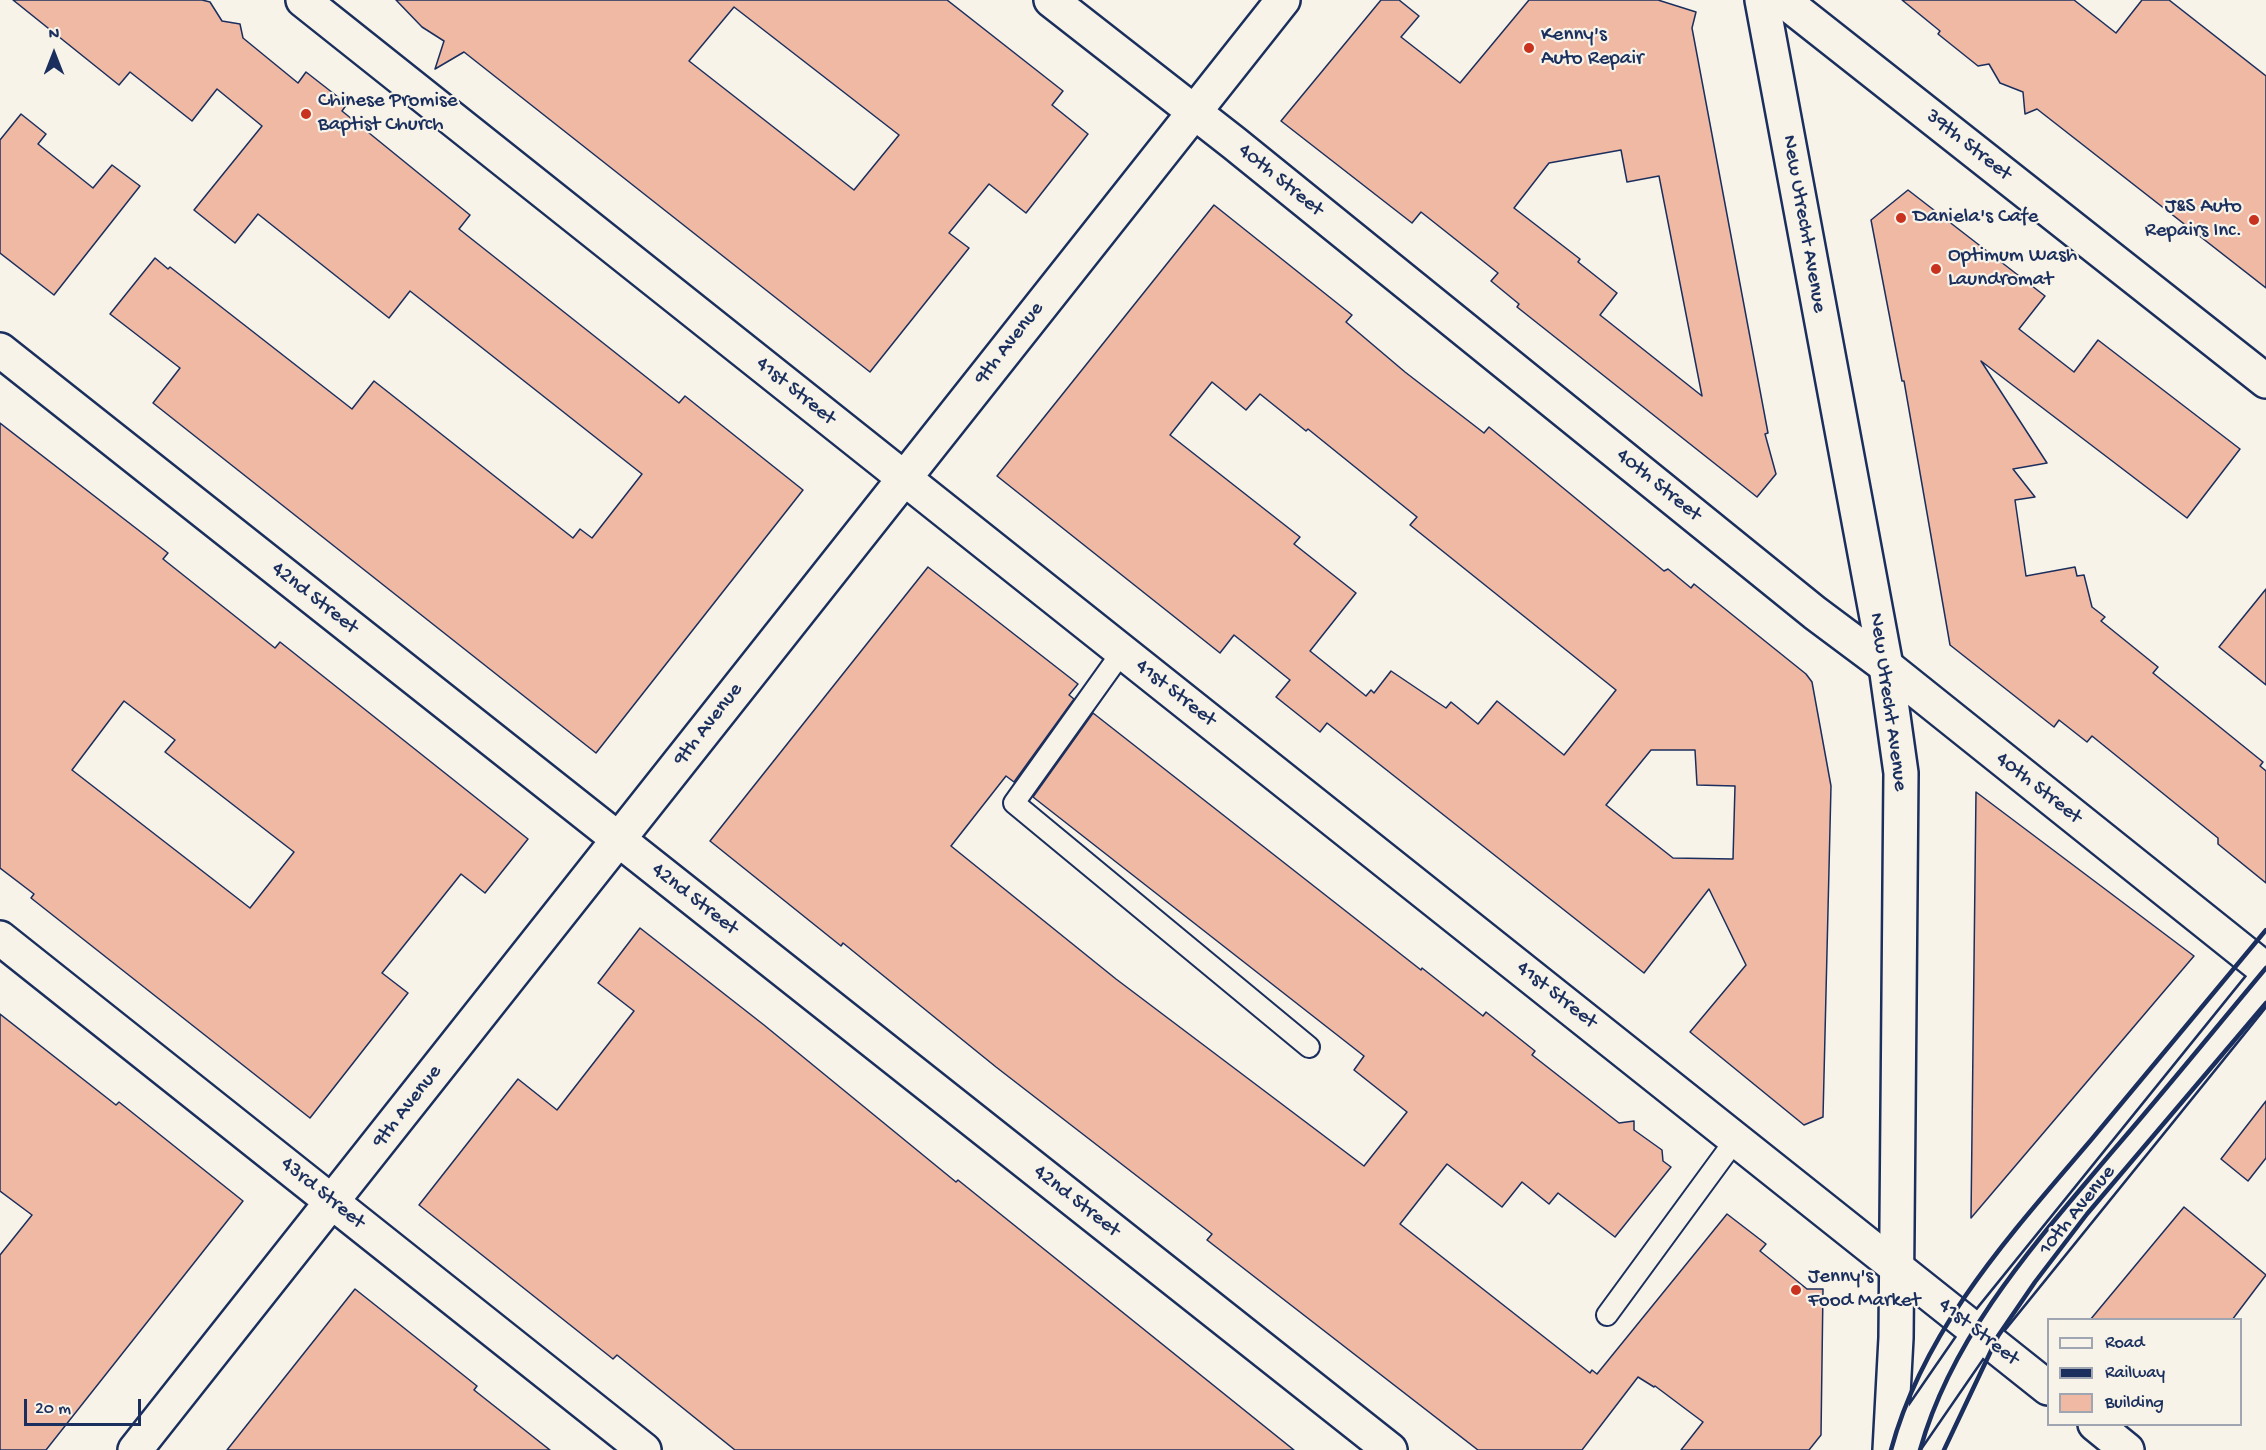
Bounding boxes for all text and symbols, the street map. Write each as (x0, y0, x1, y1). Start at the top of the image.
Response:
place label: Kenny's Auto Repair (1541, 23, 1644, 73)
north arrow (24, 24, 84, 84)
text: N (49, 26, 59, 45)
marker: Kenny's Auto Repair (1522, 41, 1536, 55)
place label: Chinese Promise Baptist Church (318, 89, 458, 139)
street label: 39th Street (1920, 105, 2016, 187)
marker: Chinese Promise Baptist Church (299, 107, 313, 121)
street label: New Utrecht Avenue (1775, 133, 1831, 315)
street label: 40th Street (1232, 139, 1328, 223)
place label: J&S Auto Repairs Inc. (2145, 195, 2242, 245)
place label: Daniela's Cafe (1913, 205, 2038, 231)
marker: Daniela's Cafe (1894, 211, 1908, 225)
marker: J&S Auto Repairs Inc. (2247, 213, 2261, 227)
place label: Optimum Wash Laundromat (1948, 244, 2077, 294)
marker: Optimum Wash Laundromat (1929, 262, 1943, 276)
street label: 9th Avenue (970, 297, 1050, 391)
street label: 41st Street (750, 352, 840, 432)
street label: 40th Street (1610, 444, 1706, 528)
street label: 42nd Street (265, 557, 363, 641)
street label: New Utrecht Avenue (1862, 611, 1912, 793)
street label: 41st Street (1130, 655, 1220, 733)
street label: 9th Avenue (669, 678, 749, 772)
street label: 40th Street (1990, 747, 2086, 831)
street label: 42nd Street (645, 858, 743, 942)
street label: 41st Street (1511, 957, 1601, 1035)
street label: 9th Avenue (368, 1060, 448, 1154)
street label: 43rd Street (275, 1152, 369, 1236)
street label: 42nd Street (1027, 1160, 1125, 1244)
street label: 10th Avenue (2034, 1161, 2122, 1261)
place label: Jenny's Food Market (1808, 1265, 1920, 1315)
marker: Jenny's Food Market (1789, 1283, 1803, 1297)
street label: 41st Street (1933, 1294, 2023, 1372)
legend (2047, 1318, 2242, 1426)
text: Road (2105, 1333, 2144, 1354)
text: Railway (2105, 1363, 2165, 1384)
scale bar (27, 1387, 144, 1425)
text: Building (2105, 1393, 2164, 1414)
text: 20 m (35, 1399, 71, 1420)

